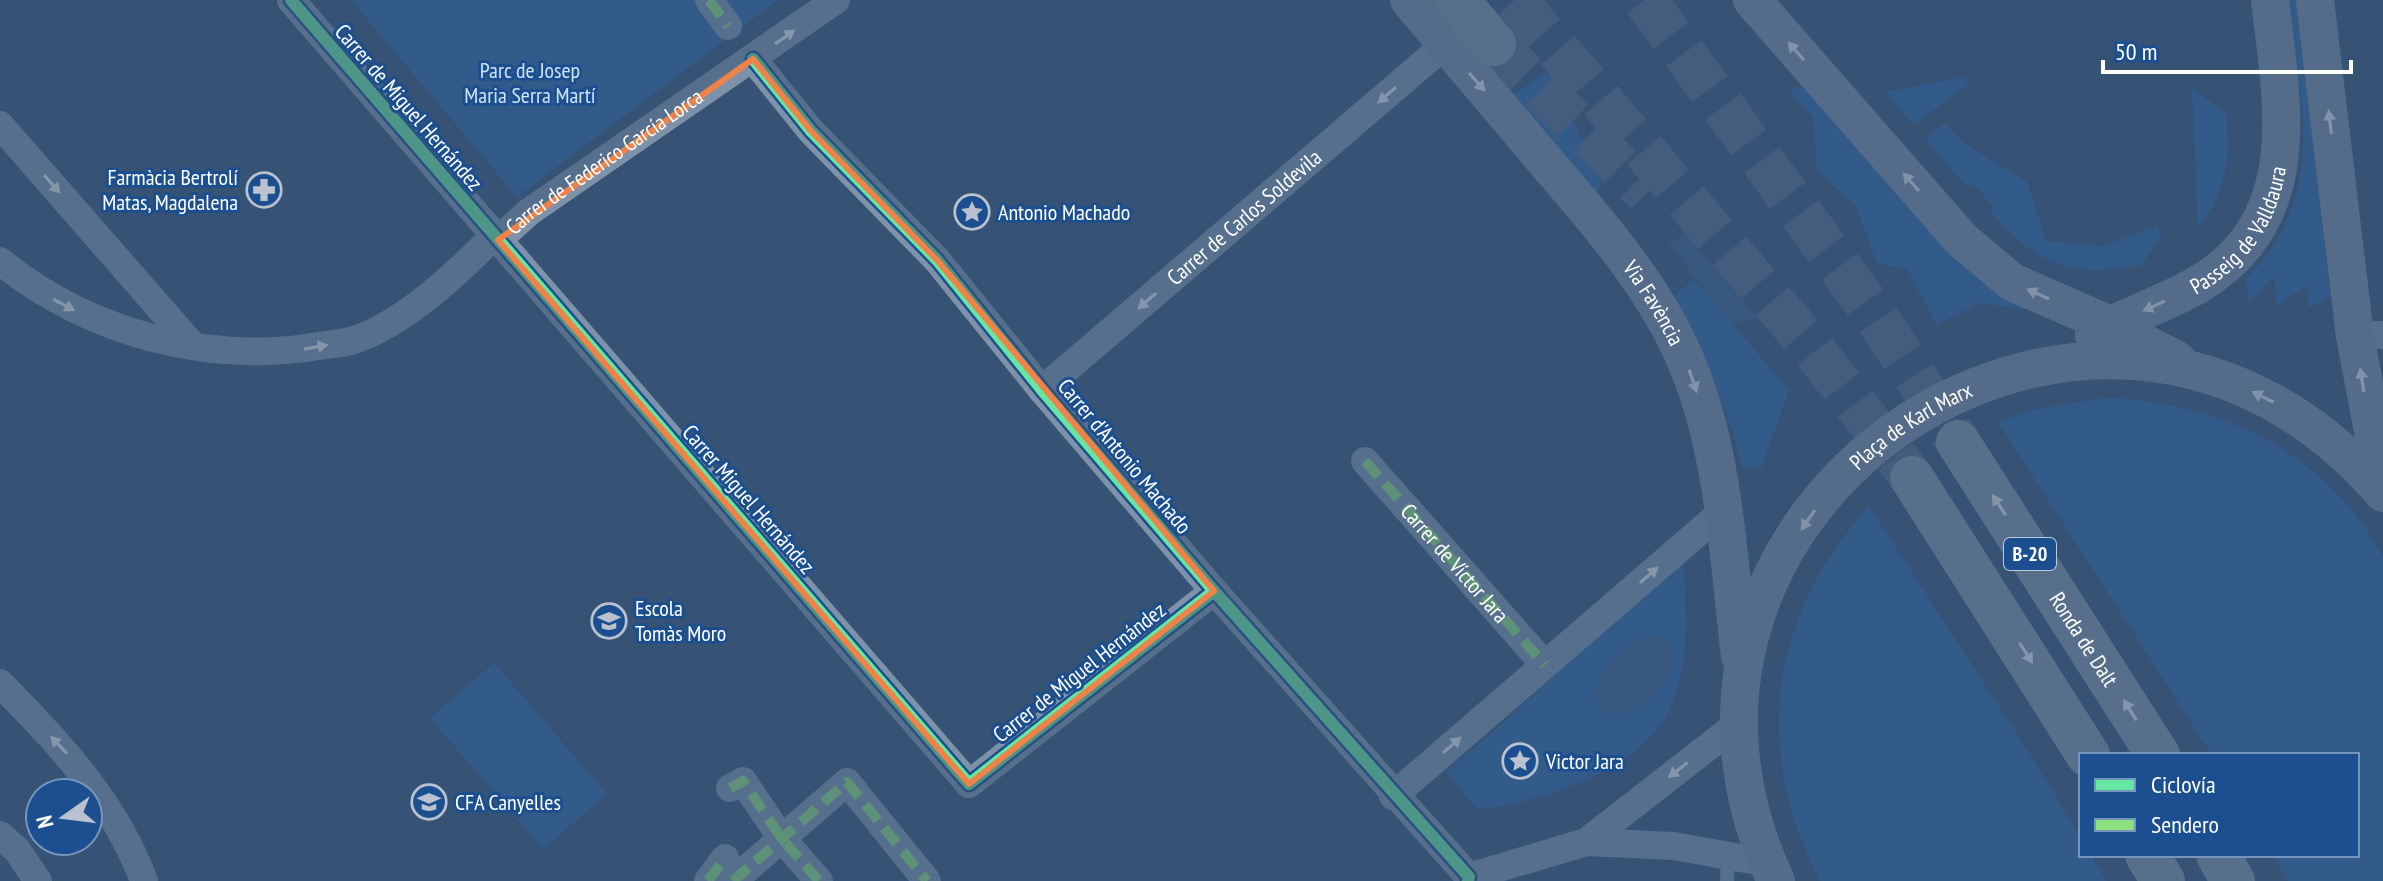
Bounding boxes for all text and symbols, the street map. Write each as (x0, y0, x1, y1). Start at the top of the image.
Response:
street label: Carrer de Miguel Hernández (329, 18, 489, 196)
scale bar (2103, 24, 2351, 74)
one-way arrow (774, 30, 795, 45)
text: 50 m (2115, 36, 2157, 67)
one-way arrow (1788, 41, 1806, 60)
park label: Parc de Josep Maria Serra Martí (464, 56, 596, 109)
one-way arrow (1468, 71, 1485, 91)
street label: Carrer de Federico García Lorca (499, 82, 708, 241)
one-way arrow (1377, 86, 1397, 103)
one-way arrow (2323, 109, 2336, 134)
street label: Carrer de Carlos Soldevila (1161, 143, 1327, 291)
place label: Farmàcia Bertrolí Matas, Magdalena (102, 163, 238, 216)
street label: Passeig de Valldaura (2185, 164, 2292, 300)
pharmacy icon: Farmàcia Bertrolí Matas, Magdalena (245, 171, 283, 209)
one-way arrow (1902, 172, 1920, 191)
one-way arrow (42, 174, 60, 193)
place icon: Antonio Machado (953, 193, 991, 231)
place label: Antonio Machado (998, 198, 1130, 226)
street label: Via Favència (1617, 254, 1691, 350)
one-way arrow (2027, 287, 2050, 301)
one-way arrow (1137, 291, 1157, 309)
one-way arrow (53, 298, 76, 311)
one-way arrow (2142, 299, 2165, 312)
one-way arrow (304, 340, 329, 352)
one-way arrow (2355, 367, 2368, 392)
one-way arrow (1687, 370, 1700, 394)
street label: Carrer d'Antonio Machado (1052, 373, 1198, 539)
street label: Plaça de Karl Marx (1843, 376, 1976, 476)
one-way arrow (2252, 390, 2275, 404)
street label: Carrer Miguel Hernández (677, 419, 821, 579)
one-way arrow (1992, 495, 2007, 516)
street label: Carrer de Víctor Jara (1395, 497, 1515, 629)
one-way arrow (1800, 509, 1815, 530)
road number: B-20 (2004, 538, 2056, 570)
one-way arrow (1639, 567, 1659, 585)
street label: Ronda de Dalt (2043, 587, 2125, 692)
place label: Escola Tomàs Moro (635, 594, 726, 647)
street label: Carrer de Miguel Hernández (987, 596, 1171, 748)
school or university icon: Escola Tomàs Moro (590, 602, 628, 640)
one-way arrow (2018, 642, 2032, 664)
one-way arrow (2124, 699, 2138, 721)
one-way arrow (50, 736, 69, 755)
one-way arrow (1443, 737, 1462, 755)
place icon: Victor Jara (1501, 742, 1539, 780)
place label: Victor Jara (1545, 747, 1624, 775)
legend (2079, 753, 2359, 857)
one-way arrow (1668, 761, 1688, 777)
text: Ciclovía (2151, 769, 2216, 800)
north arrow (24, 777, 104, 857)
school or university icon: CFA Canyelles (410, 783, 448, 821)
place label: CFA Canyelles (455, 788, 561, 816)
text: Sendero (2151, 809, 2219, 840)
text: N (30, 813, 60, 831)

